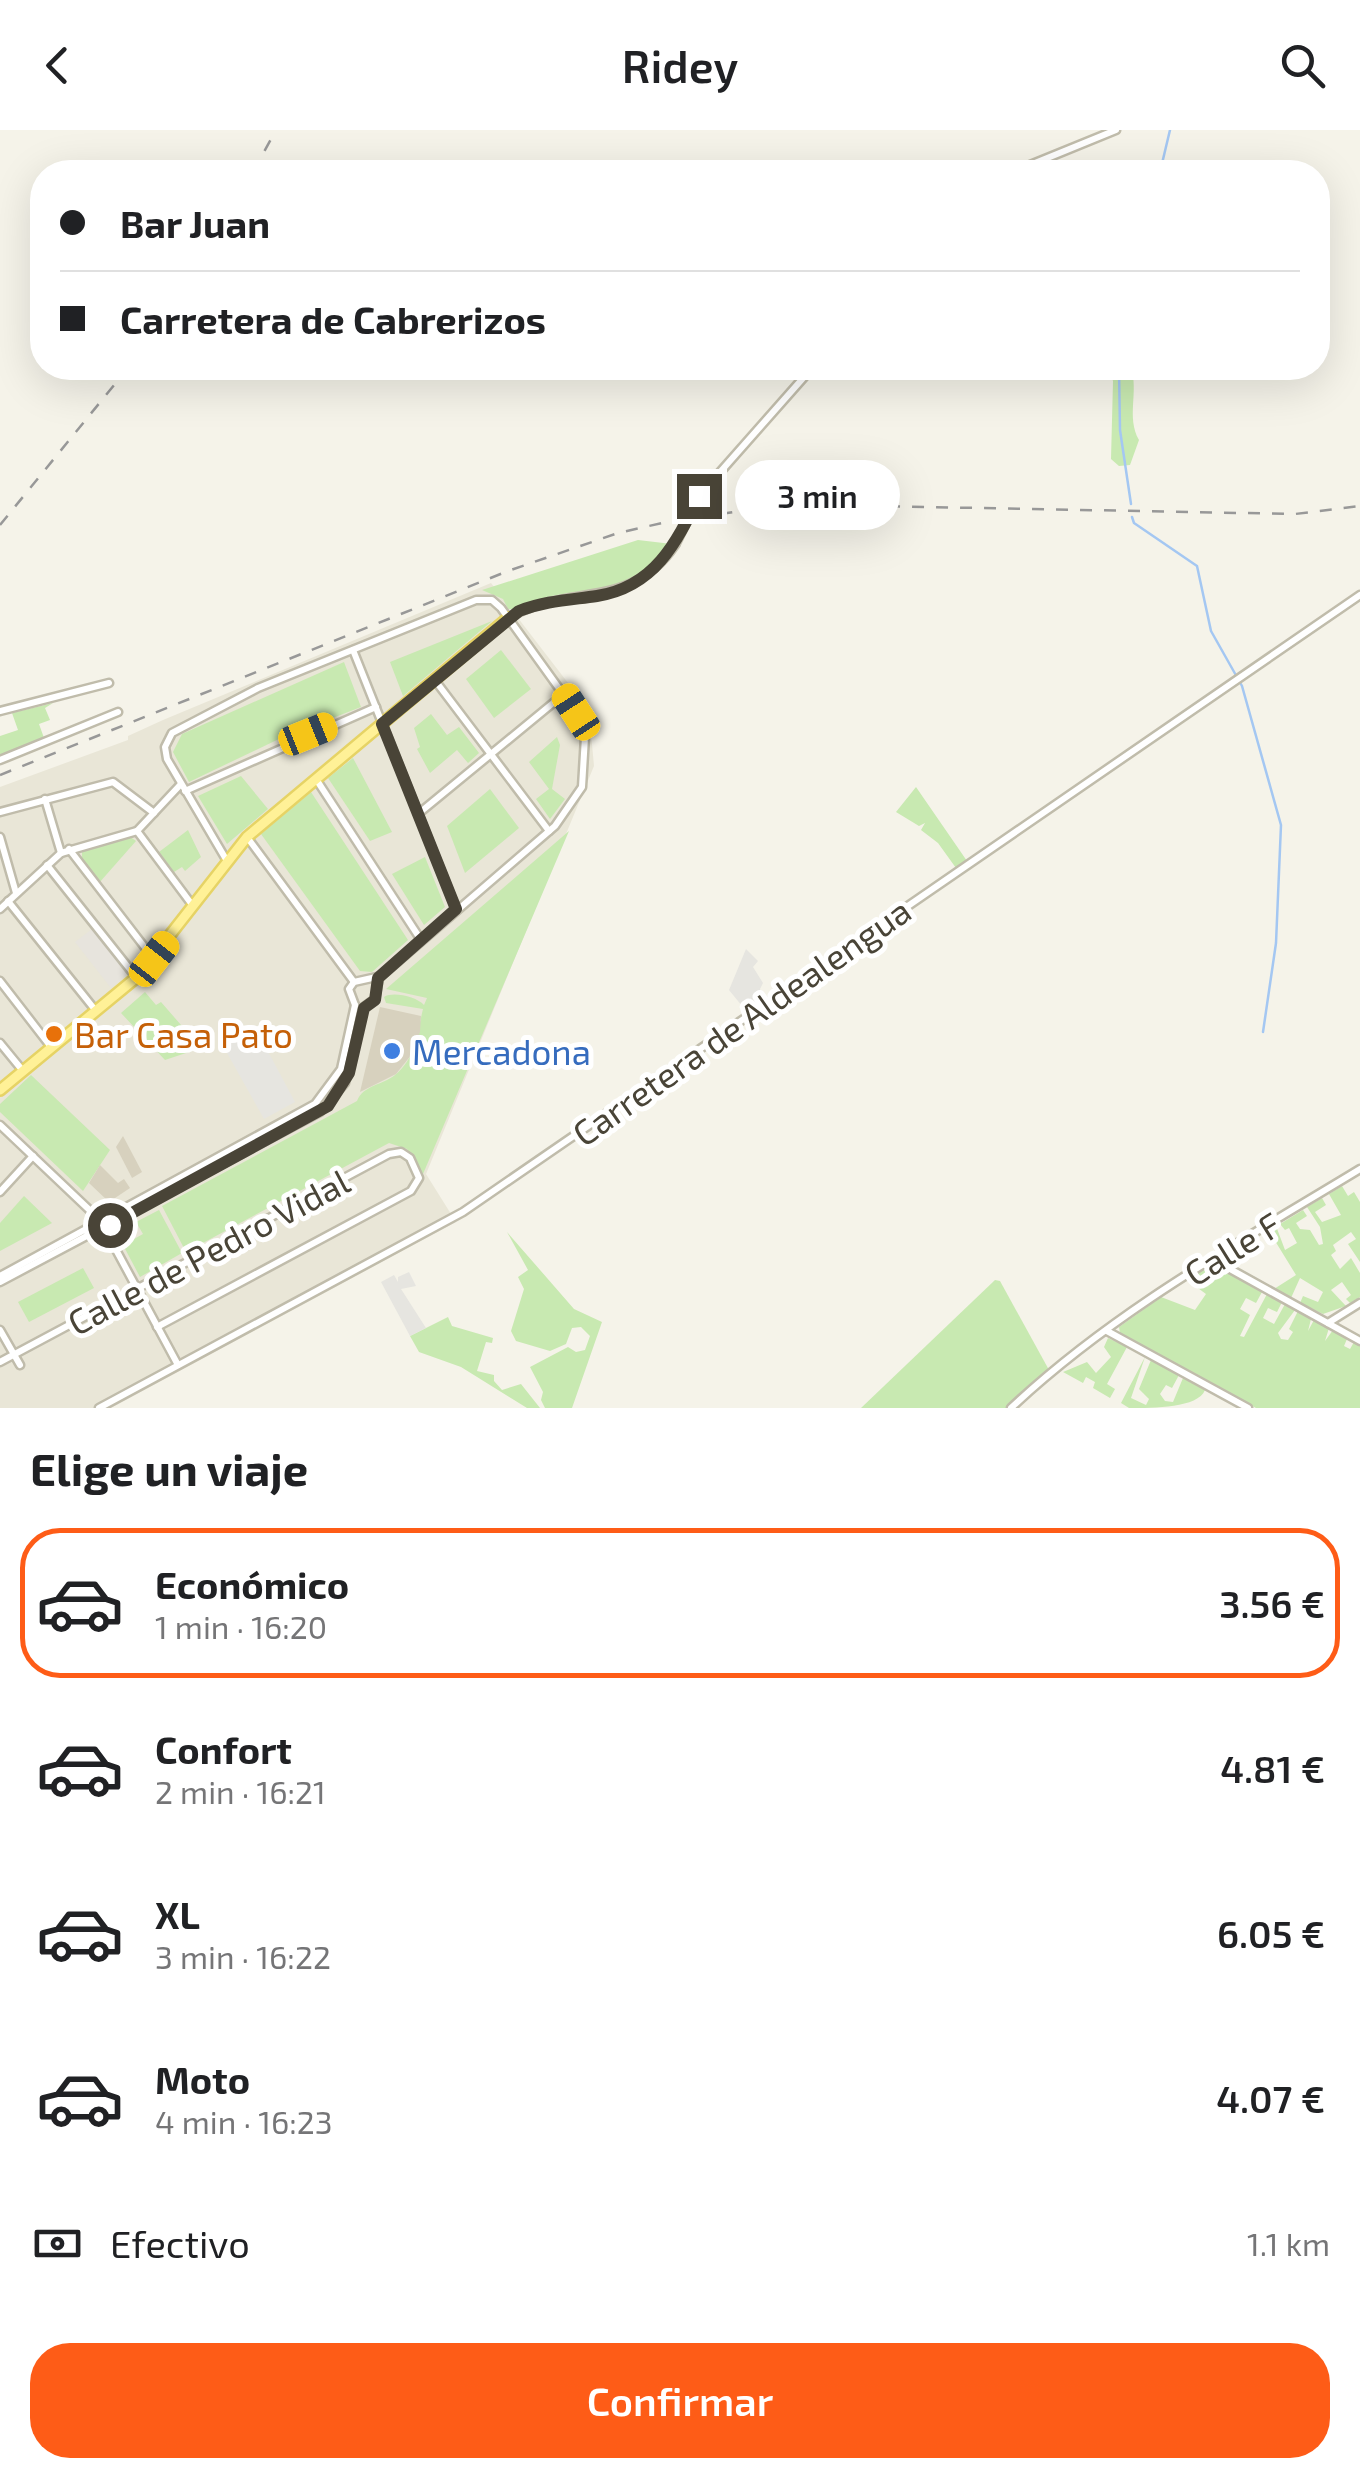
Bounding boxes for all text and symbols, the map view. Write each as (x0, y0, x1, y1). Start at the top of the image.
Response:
icon: back (30, 38, 85, 93)
text: Ridey (622, 38, 738, 92)
icon: search (1275, 38, 1330, 93)
text: Bar Juan (120, 200, 270, 246)
text: Carretera de Cabrerizos (120, 296, 546, 342)
callout: 3 min (734, 461, 899, 531)
route end (677, 474, 722, 519)
text: 3 min (777, 476, 858, 514)
car (547, 679, 605, 745)
car (275, 709, 341, 759)
street label: Carretera de Aldealengua (564, 888, 918, 1154)
car (124, 926, 184, 992)
place label: Bar Casa Pato (74, 1013, 293, 1055)
marker: Bar Casa Pato (43, 1023, 65, 1045)
place label: Mercadona (412, 1030, 591, 1072)
marker: Mercadona (381, 1040, 403, 1062)
street label: Calle de Pedro Vidal (60, 1159, 356, 1343)
street label: Calle F (1176, 1202, 1288, 1294)
route start (88, 1203, 133, 1248)
text: Elige un viaje (30, 1441, 308, 1495)
icon: car (35, 1558, 125, 1648)
text: Económico (155, 1561, 349, 1607)
text: 3.56 € (1219, 1580, 1325, 1626)
text: 1 min · 16:20 (155, 1607, 327, 1645)
icon: car (35, 1723, 125, 1813)
text: Confort (155, 1726, 292, 1772)
text: 4.81 € (1220, 1745, 1325, 1791)
text: 2 min · 16:21 (155, 1772, 326, 1810)
icon: car (35, 1888, 125, 1978)
text: XL (155, 1891, 200, 1937)
text: 6.05 € (1217, 1910, 1325, 1956)
text: 3 min · 16:22 (155, 1937, 331, 1975)
icon: car (35, 2053, 125, 2143)
text: Moto (155, 2056, 250, 2102)
text: 4.07 € (1216, 2075, 1325, 2121)
text: 4 min · 16:23 (155, 2102, 333, 2140)
icon: cash (30, 2216, 85, 2271)
text: Efectivo (110, 2220, 250, 2266)
text: 1.1 km (1247, 2224, 1330, 2262)
button: Confirmar (30, 2343, 1330, 2458)

